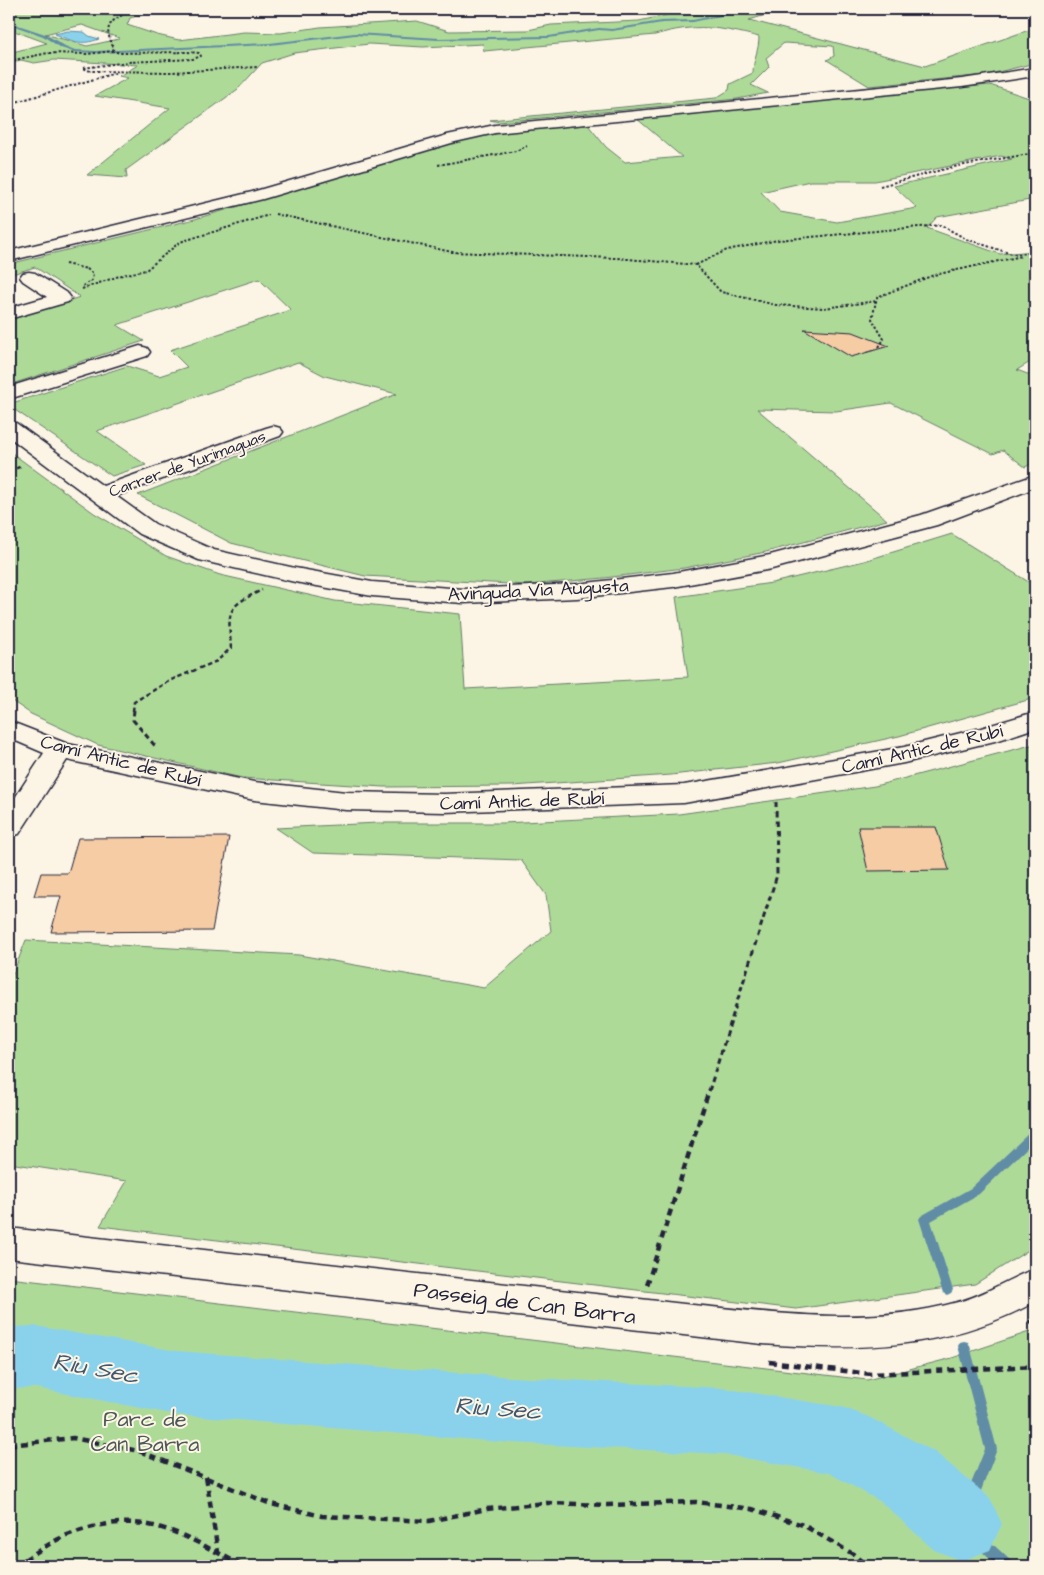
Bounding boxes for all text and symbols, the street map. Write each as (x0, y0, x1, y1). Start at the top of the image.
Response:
street label: Carrer de Yurimaguas (106, 425, 269, 503)
street label: Avinguda Via Augusta (447, 572, 630, 610)
street label: Camí Antic de Rubí (839, 718, 1006, 781)
street label: Camí Antic de Rubí (38, 728, 204, 794)
street label: Camí Antic de Rubí (439, 785, 605, 818)
street label: Passeig de Can Barra (412, 1274, 638, 1333)
water label: Riu Sec (50, 1345, 142, 1393)
water label: Riu Sec (454, 1389, 543, 1429)
park label: Parc de Can Barra (91, 1404, 199, 1460)

